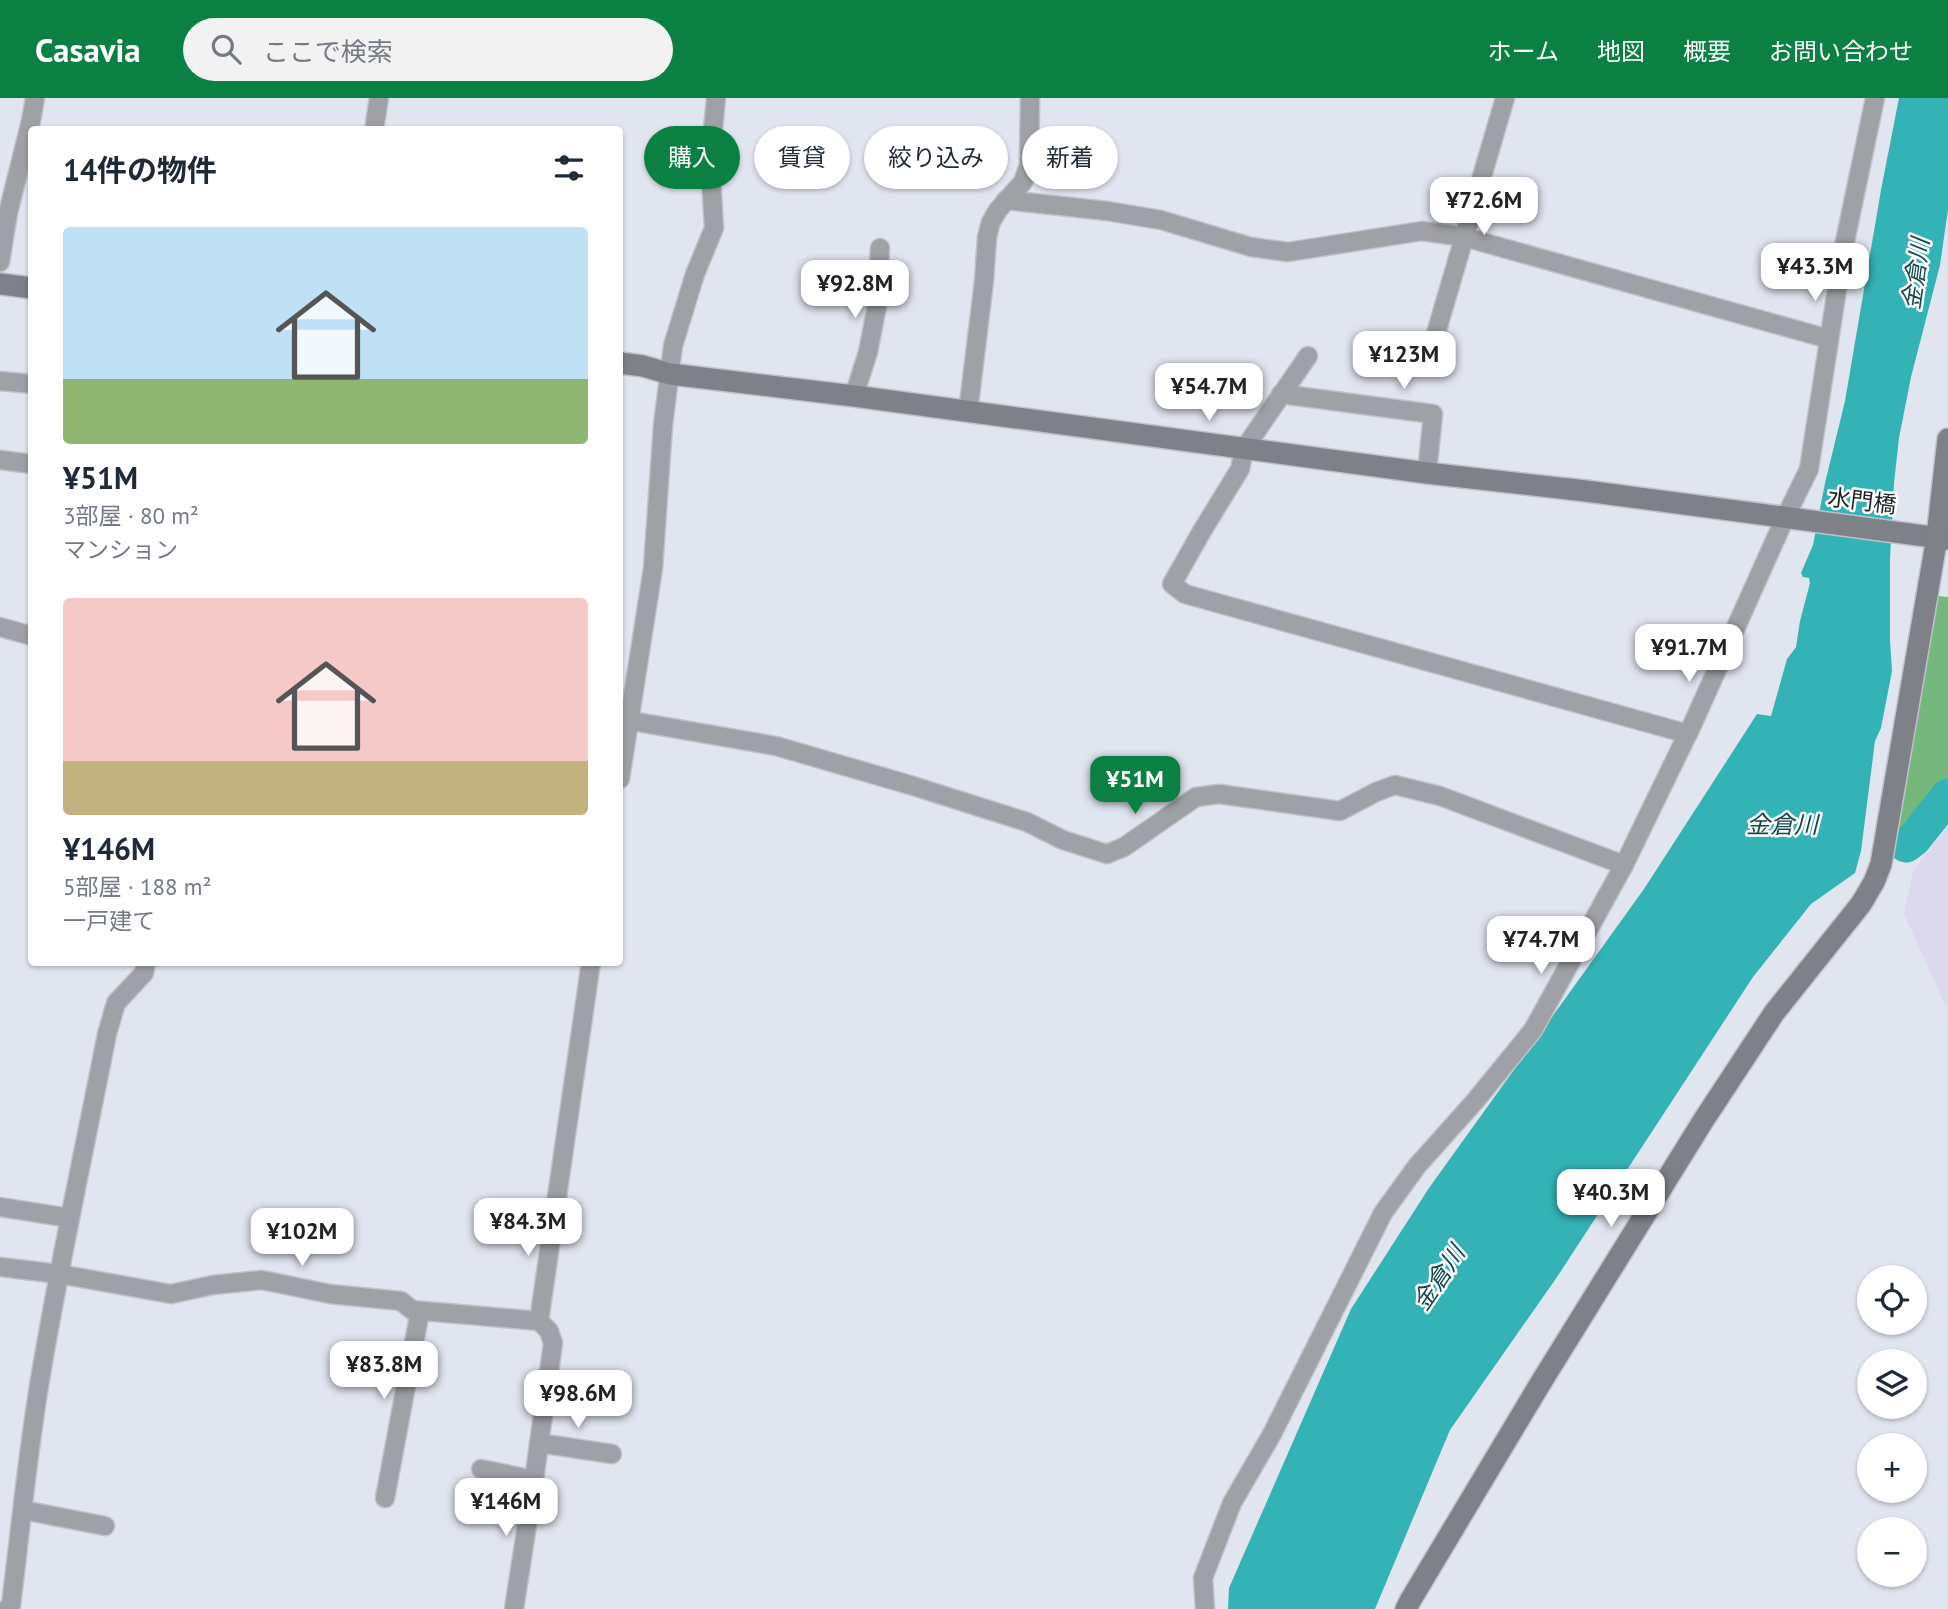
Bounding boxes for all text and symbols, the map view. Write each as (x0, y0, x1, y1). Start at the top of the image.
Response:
search box (183, 18, 673, 81)
text: Casavia (35, 28, 141, 71)
icon: search (207, 30, 245, 68)
text: ここで検索 (263, 35, 393, 68)
text: ホーム (1488, 36, 1559, 67)
text: 地図 (1597, 36, 1645, 67)
text: 概要 (1683, 36, 1731, 67)
text: お問い合わせ (1769, 36, 1913, 67)
chip: 購入 (644, 126, 740, 189)
chip: 賃貸 (754, 126, 850, 189)
chip: 絞り込み (864, 126, 1008, 189)
chip: 新着 (1022, 126, 1118, 189)
icon: filters (550, 149, 588, 187)
text: 14件の物件 (63, 150, 217, 189)
pin: ¥72.6M (1427, 178, 1541, 237)
text: ¥72.6M (1446, 185, 1522, 214)
water label: 金倉川 (1895, 233, 1936, 312)
pin: ¥43.3M (1758, 244, 1872, 303)
text: ¥43.3M (1777, 251, 1853, 280)
pin: ¥92.8M (798, 260, 912, 320)
text: ¥92.8M (817, 268, 893, 297)
icon: home (263, 272, 389, 398)
pin: ¥123M (1355, 331, 1453, 391)
text: ¥123M (1369, 339, 1439, 368)
pin: ¥54.7M (1152, 364, 1266, 423)
text: ¥54.7M (1171, 371, 1247, 400)
text: ¥51M (63, 458, 138, 497)
street label: 水門橋 (1826, 482, 1898, 519)
text: 3部屋 · 80 m² (63, 501, 199, 530)
text: マンション (63, 535, 178, 564)
pin: ¥91.7M (1632, 624, 1746, 684)
text: ¥91.7M (1651, 632, 1727, 661)
icon: home (263, 643, 389, 769)
pin: ¥51M (1094, 756, 1176, 816)
text: ¥51M (1106, 764, 1164, 793)
water label: 金倉川 (1746, 809, 1821, 840)
text: ¥146M (63, 829, 155, 868)
text: 5部屋 · 188 m² (63, 872, 211, 901)
text: 一戸建て (63, 906, 155, 935)
pin: ¥74.7M (1484, 916, 1598, 976)
text: ¥74.7M (1503, 924, 1579, 953)
pin: ¥40.3M (1554, 1170, 1668, 1229)
text: ¥40.3M (1573, 1177, 1649, 1206)
pin: ¥84.3M (471, 1198, 585, 1258)
text: ¥84.3M (490, 1206, 566, 1235)
pin: ¥102M (253, 1208, 351, 1268)
text: ¥102M (267, 1216, 337, 1245)
water label: 金倉川 (1406, 1237, 1473, 1316)
map controls (1857, 1265, 1927, 1587)
button: locate (1857, 1265, 1927, 1335)
pin: ¥83.8M (327, 1342, 441, 1401)
text: ¥83.8M (346, 1349, 422, 1378)
button: layers (1857, 1349, 1927, 1419)
pin: ¥98.6M (521, 1370, 635, 1430)
text: ¥98.6M (540, 1378, 616, 1407)
button: + (1857, 1433, 1927, 1503)
pin: ¥146M (457, 1478, 555, 1538)
text: ¥146M (471, 1486, 541, 1515)
button: − (1857, 1517, 1927, 1587)

